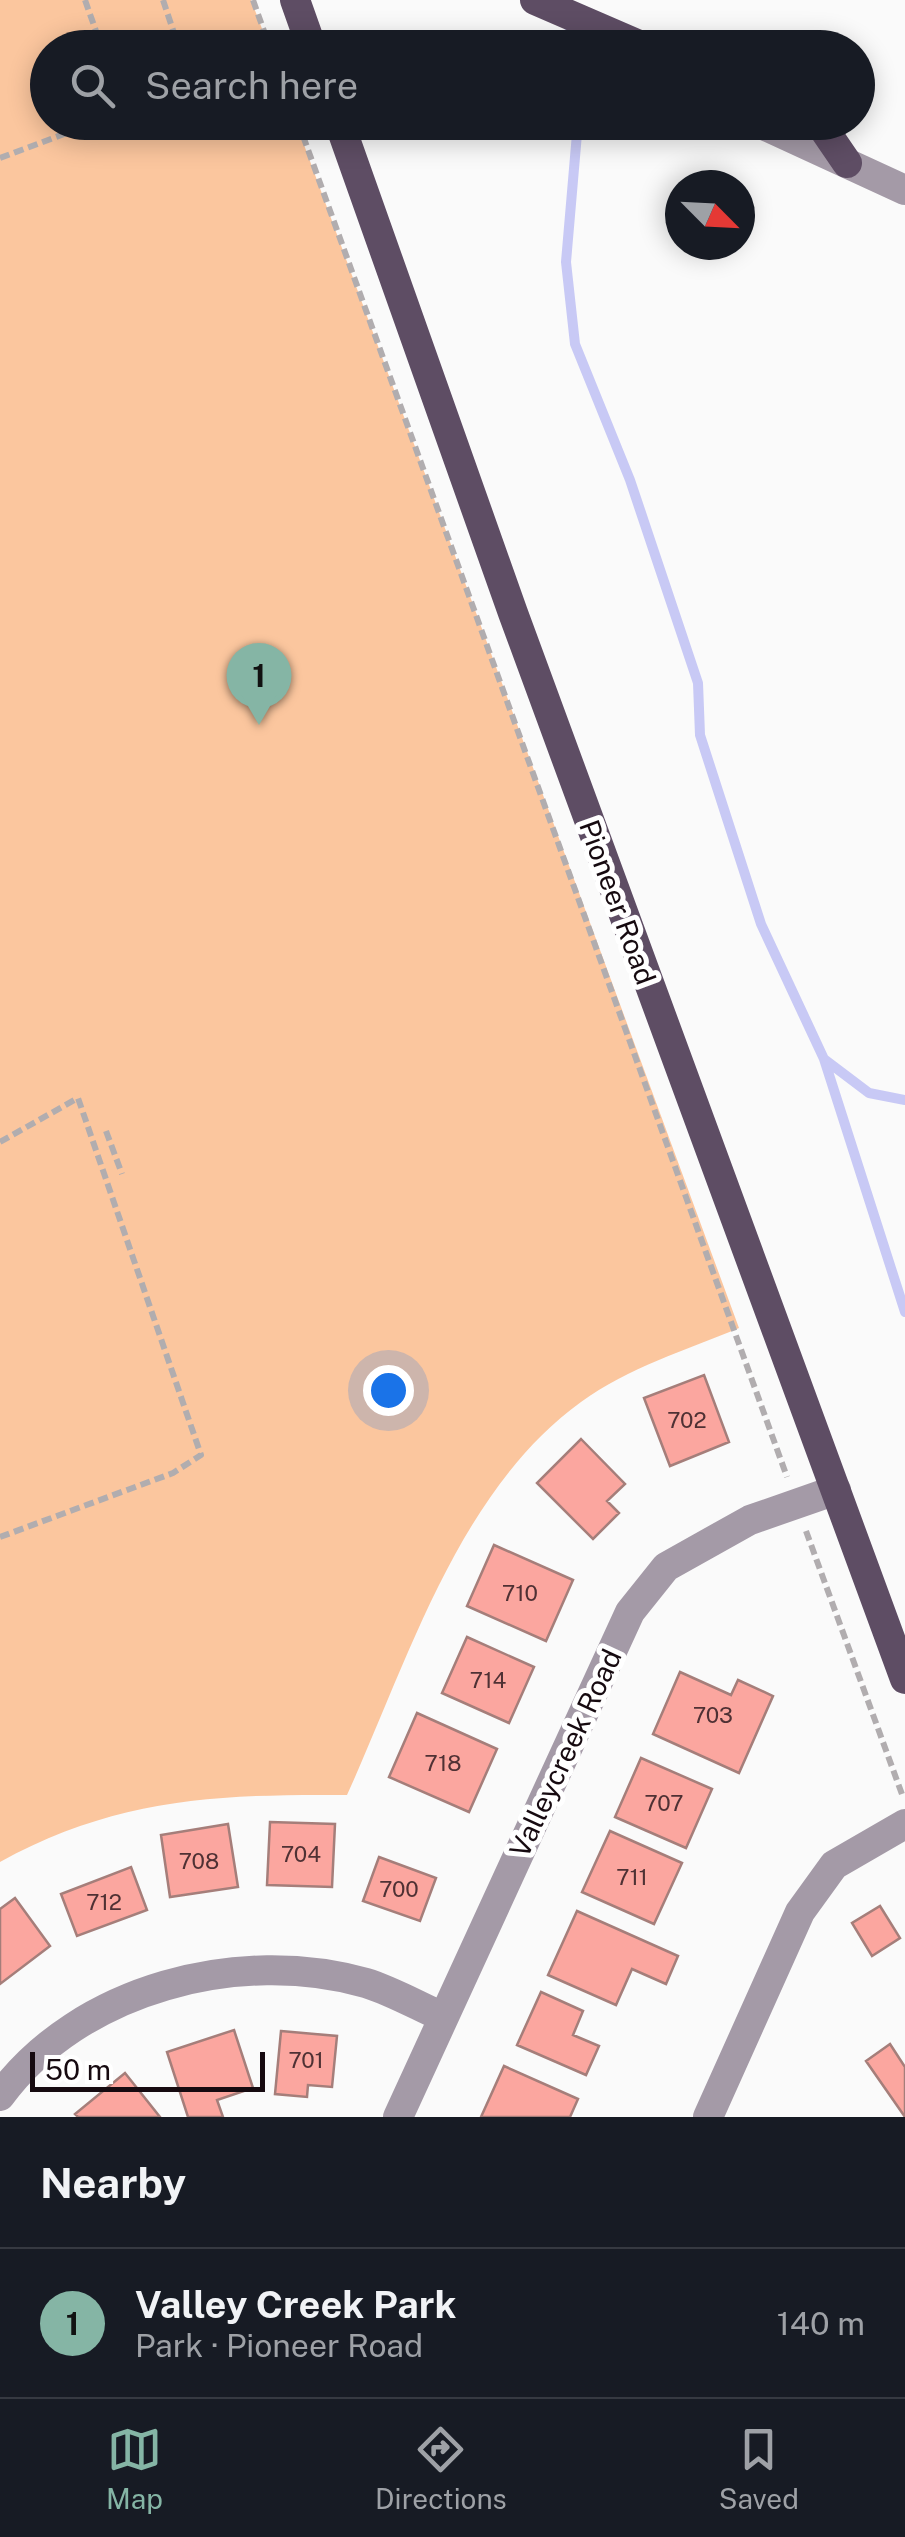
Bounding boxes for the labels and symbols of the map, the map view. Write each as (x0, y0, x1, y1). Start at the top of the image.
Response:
north arrow (665, 170, 755, 260)
pin: 1 (226, 642, 292, 725)
street label: Pioneer Road (573, 815, 663, 989)
your location (363, 1365, 414, 1416)
house number: 702 (667, 1407, 707, 1433)
house number: 710 (502, 1580, 538, 1606)
street label: Valleycreek Road (502, 1644, 628, 1862)
house number: 714 (470, 1667, 506, 1693)
house number: 703 (693, 1702, 733, 1728)
house number: 718 (425, 1750, 461, 1776)
house number: 707 (644, 1790, 684, 1816)
house number: 704 (281, 1841, 321, 1867)
house number: 708 (179, 1848, 219, 1874)
house number: 711 (616, 1864, 648, 1890)
house number: 700 (379, 1876, 419, 1902)
house number: 712 (86, 1889, 122, 1915)
scale bar (30, 2047, 265, 2092)
house number: 701 (288, 2047, 324, 2073)

